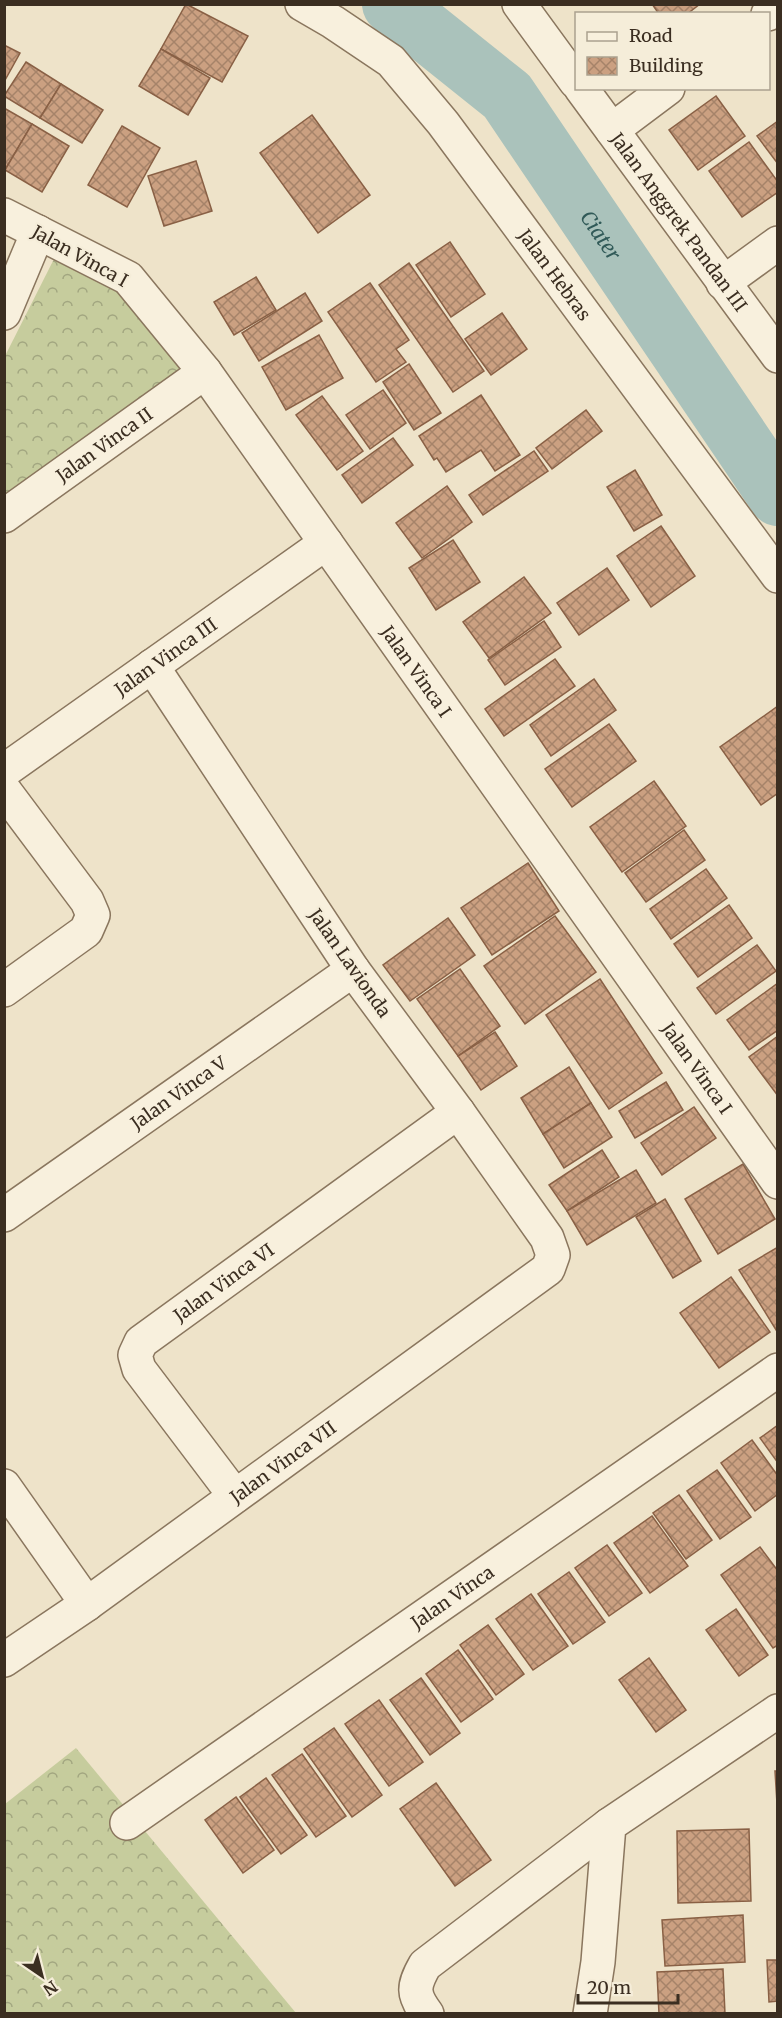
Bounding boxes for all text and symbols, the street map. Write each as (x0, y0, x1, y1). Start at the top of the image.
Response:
legend (575, 12, 770, 90)
text: Road (629, 24, 673, 47)
text: Building (629, 54, 703, 77)
street label: Jalan Anggrek Pandan III (605, 127, 753, 316)
water label: Ciater (575, 205, 627, 265)
street label: Jalan Vinca I (27, 220, 132, 292)
street label: Jalan Hebras (513, 223, 596, 325)
street label: Jalan Vinca II (50, 402, 157, 487)
street label: Jalan Vinca III (109, 612, 221, 701)
street label: Jalan Vinca I (376, 620, 457, 721)
street label: Jalan Lavionda (303, 903, 396, 1022)
street label: Jalan Vinca I (656, 1017, 737, 1118)
street label: Jalan Vinca V (125, 1050, 232, 1135)
street label: Jalan Vinca VI (168, 1238, 278, 1327)
street label: Jalan Vinca VII (224, 1416, 340, 1509)
street label: Jalan Vinca (405, 1560, 498, 1634)
north arrow (12, 1946, 72, 2006)
scale bar (578, 1967, 678, 2005)
text: N (39, 1976, 62, 2000)
text: 20 m (587, 1976, 631, 1999)

